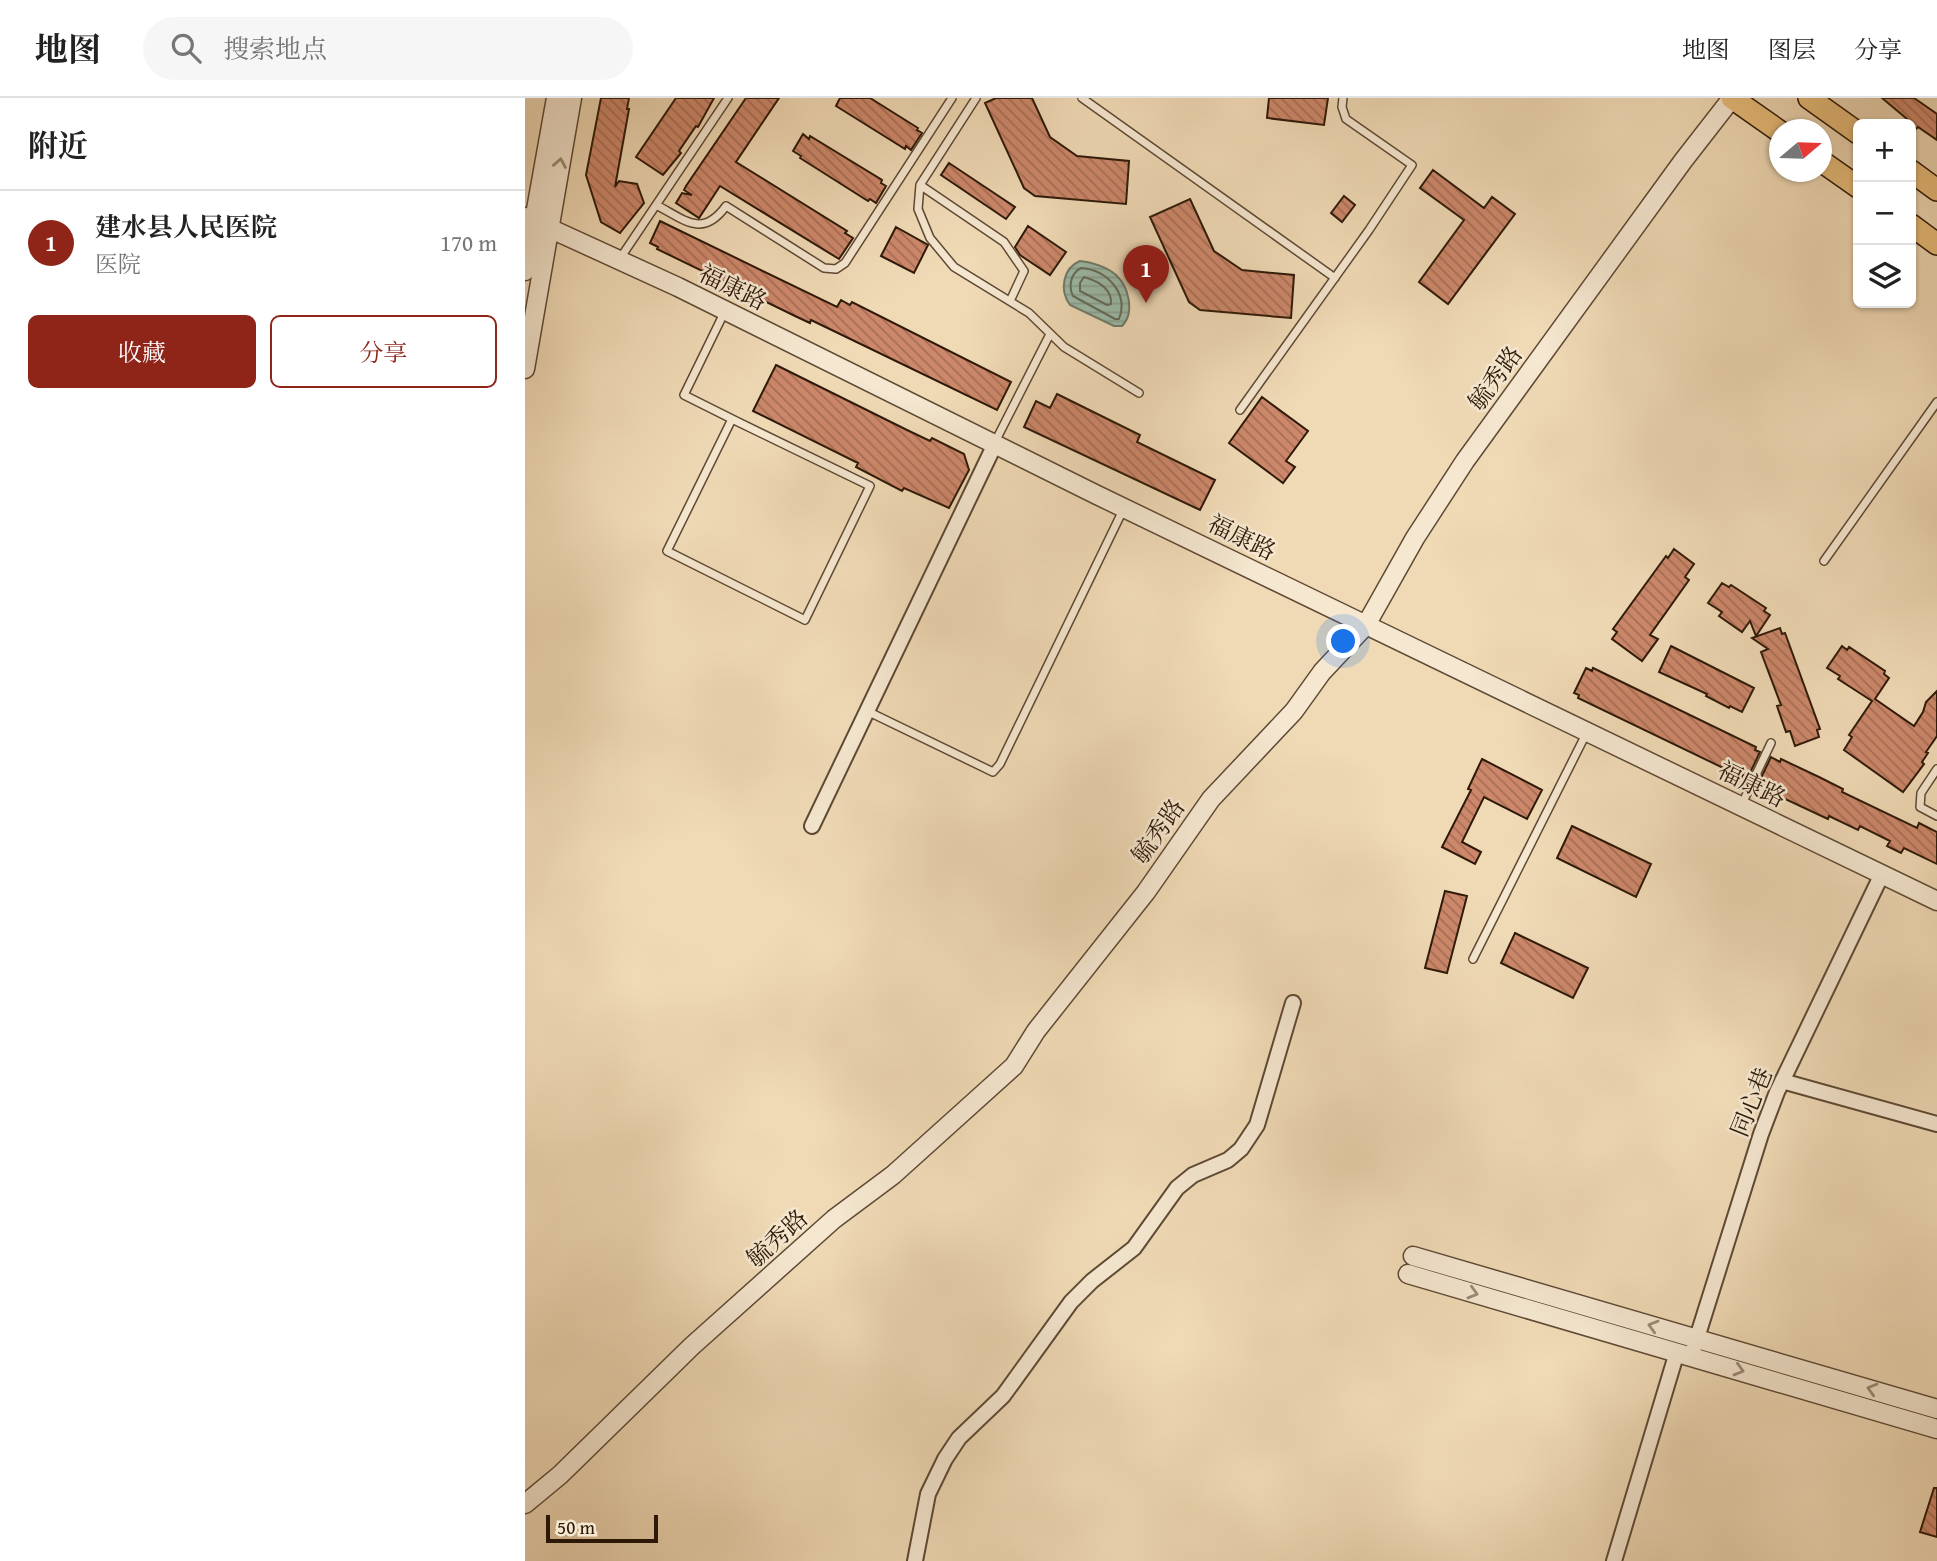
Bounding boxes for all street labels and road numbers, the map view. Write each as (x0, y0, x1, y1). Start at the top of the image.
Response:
street label: 福康路 (693, 255, 773, 319)
street label: 毓秀路 (1460, 339, 1530, 417)
street label: 福康路 (1202, 505, 1282, 569)
street label: 福康路 (1712, 752, 1792, 816)
street label: 毓秀路 (1123, 791, 1193, 871)
street label: 同心巷 (1721, 1062, 1781, 1142)
street label: 毓秀路 (739, 1201, 815, 1275)

